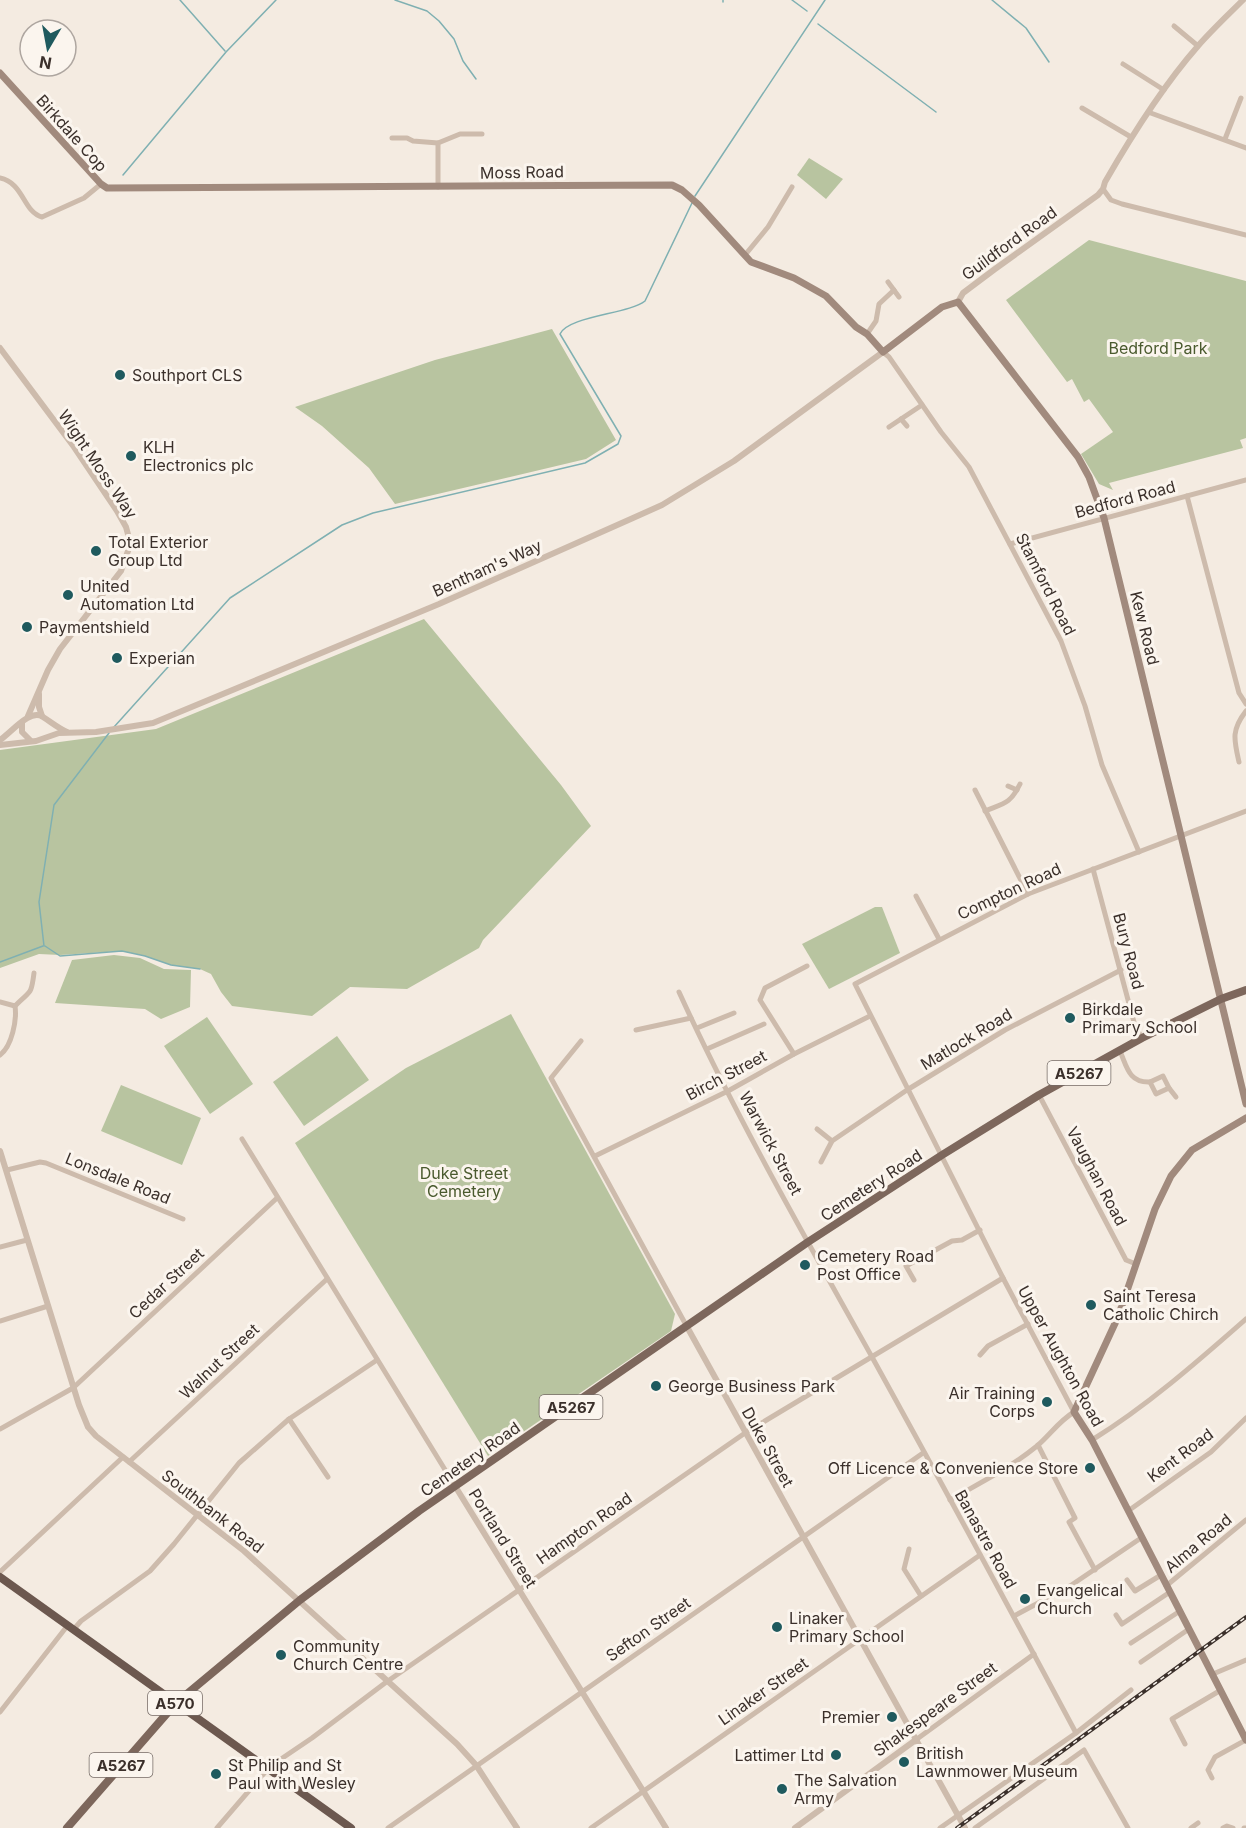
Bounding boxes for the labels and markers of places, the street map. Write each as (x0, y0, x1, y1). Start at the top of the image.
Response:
place label: Southport CLS (132, 365, 242, 385)
marker: Southport CLS (113, 368, 127, 382)
place label: KLH Electronics plc (143, 437, 254, 475)
marker: KLH Electronics plc (124, 449, 138, 463)
place label: Total Exterior Group Ltd (108, 532, 208, 570)
marker: Total Exterior Group Ltd (89, 544, 103, 558)
place label: United Automation Ltd (80, 576, 194, 614)
marker: United Automation Ltd (61, 588, 75, 602)
place label: Paymentshield (39, 617, 150, 637)
marker: Paymentshield (20, 620, 34, 634)
place label: Experian (129, 648, 195, 668)
marker: Experian (110, 651, 124, 665)
place label: Birkdale Primary School (1082, 999, 1197, 1037)
marker: Birkdale Primary School (1063, 1011, 1077, 1025)
place label: Cemetery Road Post Office (817, 1246, 934, 1284)
marker: Cemetery Road Post Office (798, 1258, 812, 1272)
place label: Saint Teresa Catholic Chirch (1103, 1286, 1219, 1324)
marker: Saint Teresa Catholic Chirch (1084, 1298, 1098, 1312)
place label: George Business Park (668, 1376, 835, 1396)
marker: George Business Park (649, 1379, 663, 1393)
place label: Air Training Corps (949, 1383, 1035, 1421)
marker: Air Training Corps (1040, 1395, 1054, 1409)
place label: Off Licence & Convenience Store (828, 1458, 1078, 1478)
marker: Off Licence & Convenience Store (1083, 1461, 1097, 1475)
place label: Evangelical Church (1037, 1580, 1123, 1618)
marker: Evangelical Church (1018, 1592, 1032, 1606)
place label: Linaker Primary School (789, 1608, 904, 1646)
marker: Linaker Primary School (770, 1620, 784, 1634)
place label: Community Church Centre (293, 1636, 403, 1674)
marker: Community Church Centre (274, 1648, 288, 1662)
place label: Premier (821, 1707, 880, 1727)
marker: Premier (885, 1710, 899, 1724)
place label: British Lawnmower Museum (916, 1743, 1078, 1781)
place label: Lattimer Ltd (735, 1745, 824, 1765)
marker: Lattimer Ltd (829, 1748, 843, 1762)
place label: St Philip and St Paul with Wesley (228, 1755, 356, 1793)
marker: British Lawnmower Museum (897, 1755, 911, 1769)
marker: St Philip and St Paul with Wesley (209, 1767, 223, 1781)
place label: The Salvation Army (794, 1770, 897, 1808)
marker: The Salvation Army (775, 1782, 789, 1796)

